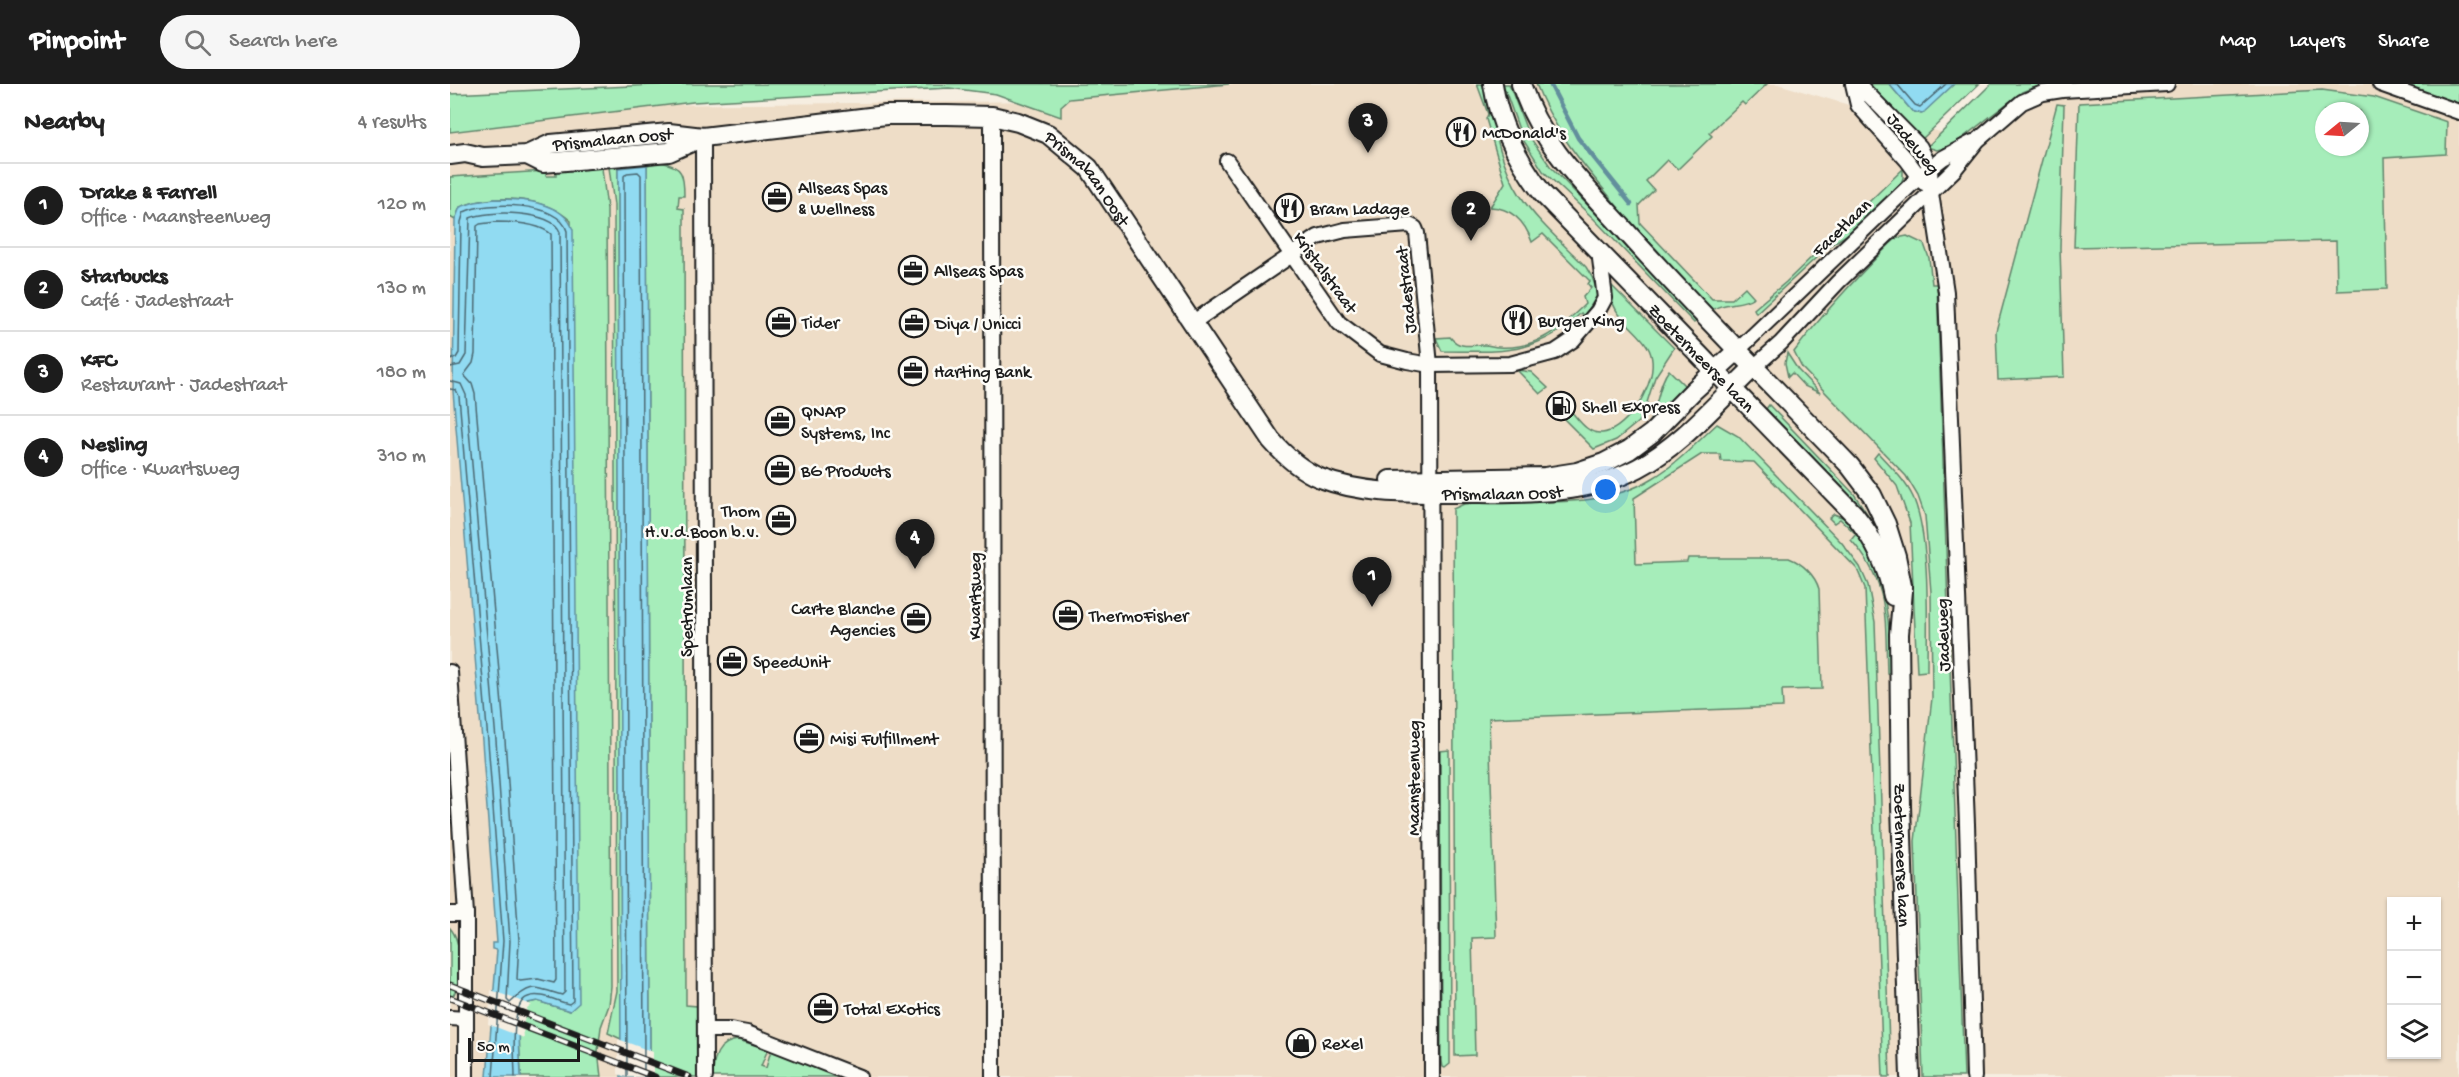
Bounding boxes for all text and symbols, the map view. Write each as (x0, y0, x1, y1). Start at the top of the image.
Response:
search box (160, 15, 580, 69)
text: Pinpoint (30, 26, 124, 59)
icon: search (181, 26, 214, 59)
text: Search here (229, 29, 337, 55)
text: Map (2220, 30, 2256, 55)
text: Layers (2289, 30, 2345, 55)
text: Share (2378, 30, 2429, 55)
north arrow (2315, 102, 2369, 156)
pin: 3 (1348, 104, 1388, 153)
text: Nearby (24, 108, 105, 139)
street label: Jadeweg (1881, 110, 1943, 179)
text: 4 results (358, 112, 426, 135)
restaurant icon: McDonald's (1445, 116, 1477, 148)
place label: McDonald's (1482, 124, 1567, 145)
street label: Prismalaan Oost (551, 125, 675, 157)
street label: Prismalaan Oost (1039, 127, 1134, 232)
place label: Allseas Spas & Wellness (798, 179, 889, 221)
text: Drake & Farrell (81, 181, 217, 207)
office icon: Allseas Spas & Wellness (761, 181, 793, 213)
restaurant icon: Bram Ladage (1273, 192, 1305, 224)
pin: 2 (1452, 192, 1490, 241)
text: 1 (39, 194, 48, 217)
text: 120 m (378, 194, 426, 217)
street label: Facetlaan (1808, 195, 1877, 263)
place label: Bram Ladage (1309, 200, 1410, 221)
text: Office · Maansteenweg (81, 207, 271, 230)
street label: Kristalstraat (1287, 229, 1362, 320)
street label: Jadestraat (1392, 244, 1422, 334)
office icon: Allseas Spas (897, 254, 929, 286)
place label: Allseas Spas (934, 262, 1025, 283)
text: Starbucks (81, 265, 168, 291)
text: 2 (39, 278, 48, 301)
text: 130 m (377, 278, 426, 301)
text: Café · Jadestraat (81, 291, 232, 314)
street label: Zoetermeerse laan (1642, 300, 1758, 418)
restaurant icon: Burger King (1501, 304, 1533, 336)
office icon: Tider (765, 306, 797, 338)
office icon: Diya / Unicci (898, 307, 930, 339)
place label: Burger King (1537, 312, 1625, 333)
place label: Tider (801, 314, 841, 335)
place label: Diya / Unicci (934, 315, 1021, 336)
text: KFC (81, 349, 116, 375)
office icon: Harting Bank (897, 355, 929, 387)
text: 3 (38, 362, 49, 385)
text: 180 m (377, 362, 426, 385)
place label: Harting Bank (934, 363, 1033, 384)
text: Restaurant · Jadestraat (81, 375, 286, 398)
fuel station icon: Shell Express (1545, 390, 1577, 422)
place label: Shell Express (1582, 398, 1681, 419)
place label: QNAP Systems, Inc (801, 403, 891, 445)
office icon: QNAP Systems, Inc (764, 405, 796, 437)
text: Nesling (81, 433, 147, 459)
text: 4 (39, 446, 48, 469)
text: 310 m (377, 446, 426, 469)
office icon: BG Products (764, 454, 796, 486)
text: Office · Kwartsweg (81, 459, 240, 482)
place label: BG Products (800, 462, 892, 483)
your location (1591, 475, 1620, 504)
street label: Prismalaan Oost (1441, 482, 1565, 506)
place label: Thom H.v.d.Boon b.v. (645, 502, 760, 544)
office icon: Thom H.v.d.Boon b.v. (765, 504, 797, 536)
pin: 4 (896, 520, 934, 569)
street label: Kwartsweg (966, 552, 987, 640)
street label: Spectrumlaan (678, 557, 699, 657)
pin: 1 (1352, 558, 1392, 607)
street label: Jadeweg (1933, 598, 1956, 672)
office icon: ThermoFisher (1052, 599, 1084, 631)
place label: Carte Blanche Agencies (791, 600, 896, 642)
office icon: Carte Blanche Agencies (900, 602, 932, 634)
place label: ThermoFisher (1088, 607, 1190, 628)
office icon: SpeedUnit (716, 645, 748, 677)
place label: SpeedUnit (753, 653, 831, 674)
street label: Maansteenweg (1405, 720, 1426, 836)
office icon: Misi Fulfillment (793, 722, 825, 754)
place label: Misi Fulfillment (830, 730, 940, 751)
street label: Zoetermeerse laan (1888, 783, 1913, 928)
map controls (2387, 897, 2441, 1059)
button: + (2387, 897, 2441, 951)
button: − (2387, 951, 2441, 1005)
office icon: Total Exotics (807, 992, 839, 1024)
place label: Total Exotics (843, 1000, 941, 1021)
button: layers (2387, 1005, 2441, 1059)
shop icon: Rexel (1285, 1027, 1317, 1059)
scale bar (468, 1035, 580, 1062)
place label: Rexel (1322, 1035, 1363, 1056)
text: 50 m (477, 1039, 510, 1058)

